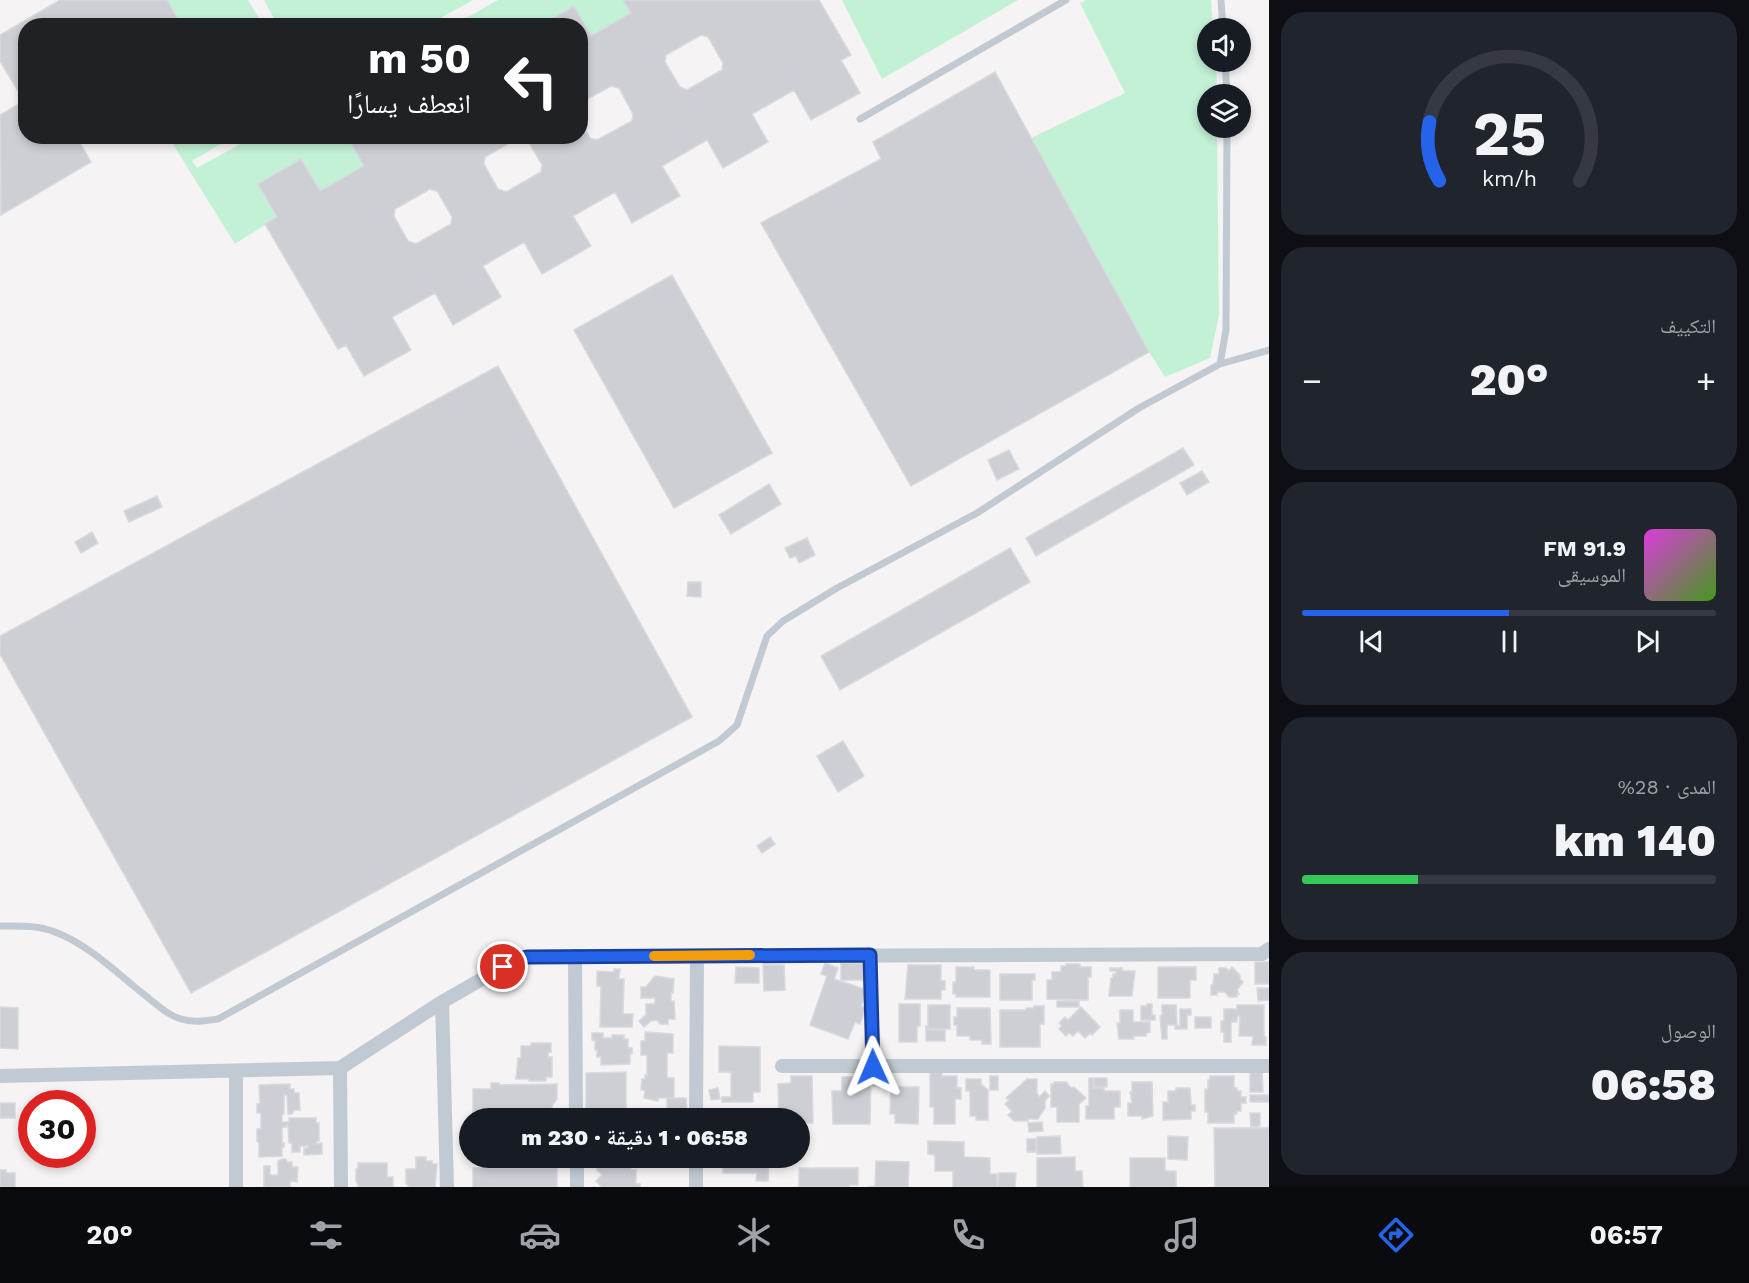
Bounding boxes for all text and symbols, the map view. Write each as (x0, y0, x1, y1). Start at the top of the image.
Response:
map controls (1197, 18, 1251, 138)
button: sound (1197, 18, 1251, 72)
text: 50 m (368, 34, 471, 83)
icon: left (492, 42, 570, 120)
button: layers (1197, 84, 1251, 138)
text: انعطف يسارًا (347, 88, 471, 120)
text: 25 (1472, 97, 1546, 170)
text: km/h (1481, 166, 1537, 191)
text: التكييف (1660, 314, 1716, 338)
text: 20° (1469, 353, 1549, 406)
text: − (1302, 361, 1322, 400)
text: + (1696, 361, 1716, 400)
text: 91.9 FM (1543, 536, 1626, 561)
text: الموسيقى (1558, 563, 1626, 587)
icon: previous (1355, 625, 1388, 658)
icon: pause (1493, 625, 1526, 658)
icon: next (1631, 625, 1664, 658)
text: المدى · 28% (1618, 775, 1716, 799)
text: 140 km (1554, 814, 1716, 867)
pin (477, 941, 528, 992)
icon: arrive (486, 950, 519, 983)
text: الوصول (1661, 1019, 1716, 1043)
position arrow (841, 1035, 905, 1099)
text: 06:58 (1591, 1058, 1716, 1111)
speed limit sign: 30 (18, 1090, 96, 1168)
text: 06:58 · 1 دقيقة · 230 m (521, 1125, 748, 1150)
icon: filters (305, 1214, 347, 1256)
icon: car (519, 1214, 561, 1256)
icon: climate (733, 1214, 775, 1256)
icon: phone (947, 1214, 989, 1256)
icon: music (1161, 1214, 1203, 1256)
icon: directions (1375, 1214, 1417, 1256)
text: 20° (86, 1219, 133, 1251)
text: 06:57 (1589, 1219, 1663, 1251)

